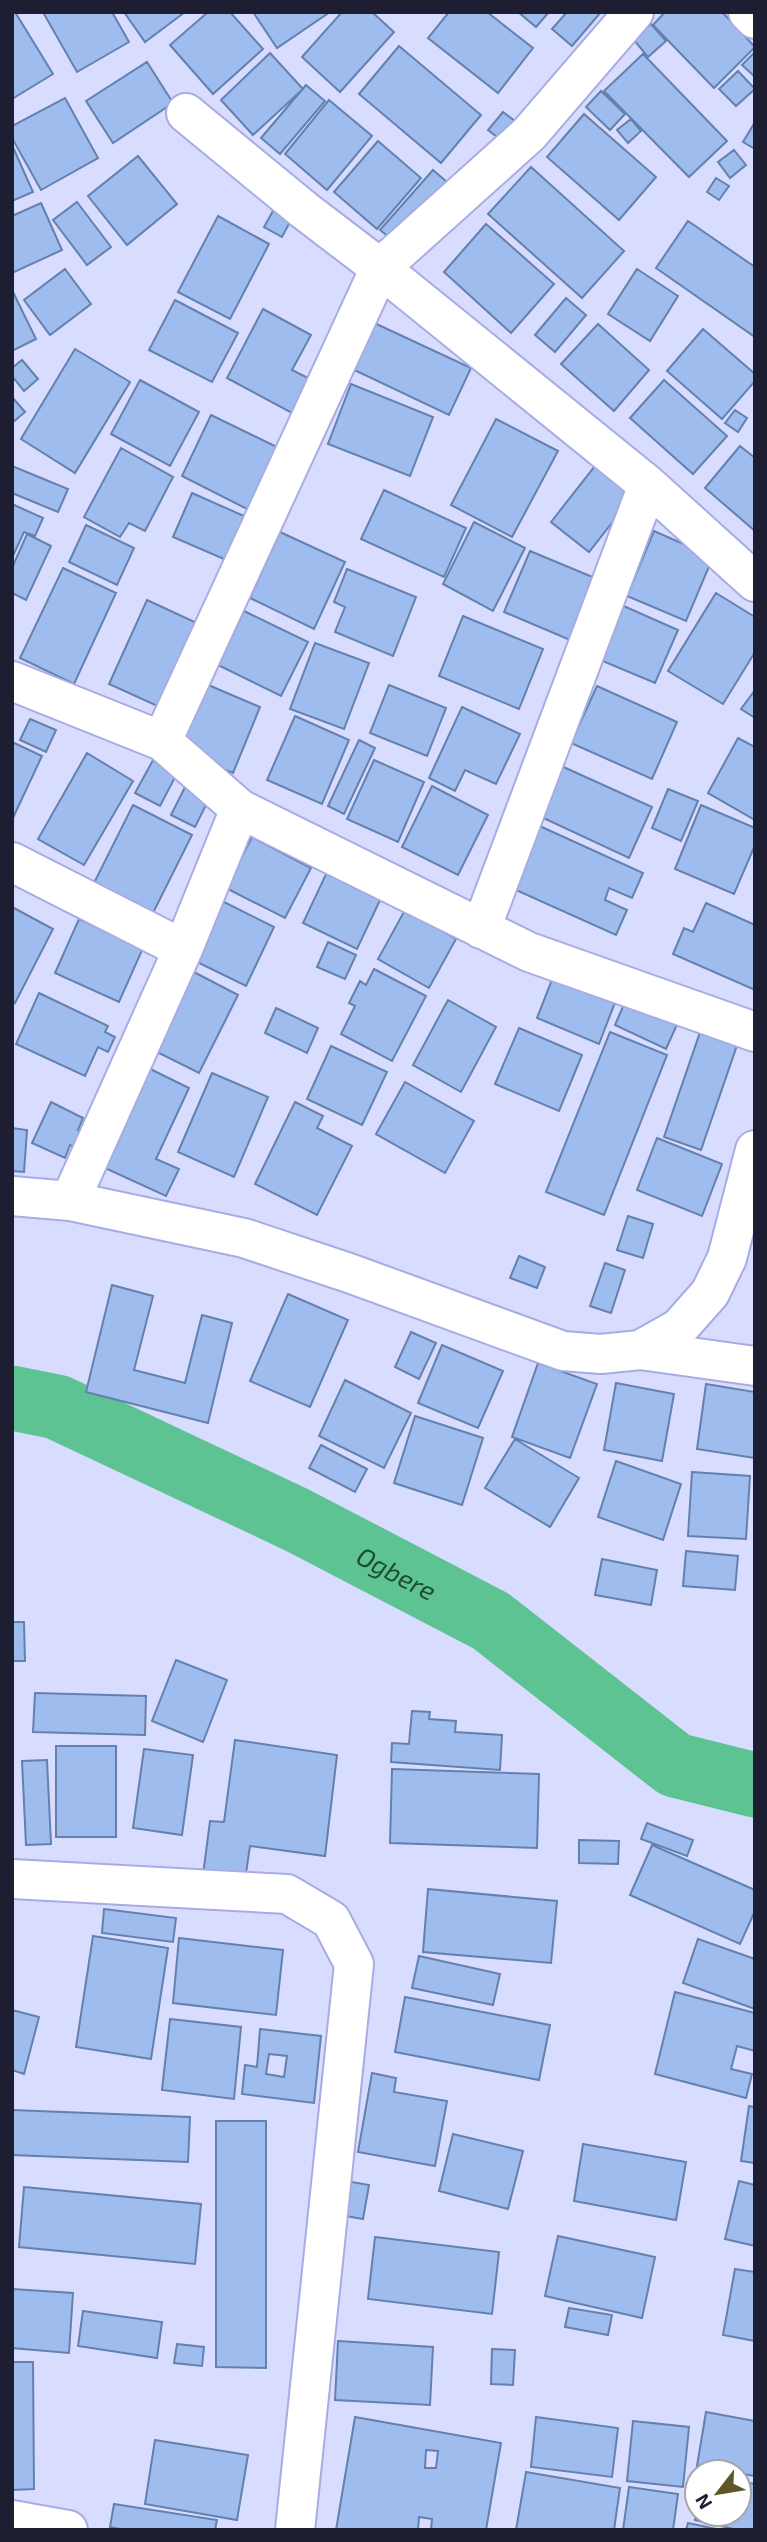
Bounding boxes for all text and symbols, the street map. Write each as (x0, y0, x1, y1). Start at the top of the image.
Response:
water label: Ogbere (352, 1539, 442, 1606)
north arrow (683, 2458, 753, 2528)
text: N (690, 2490, 716, 2514)

